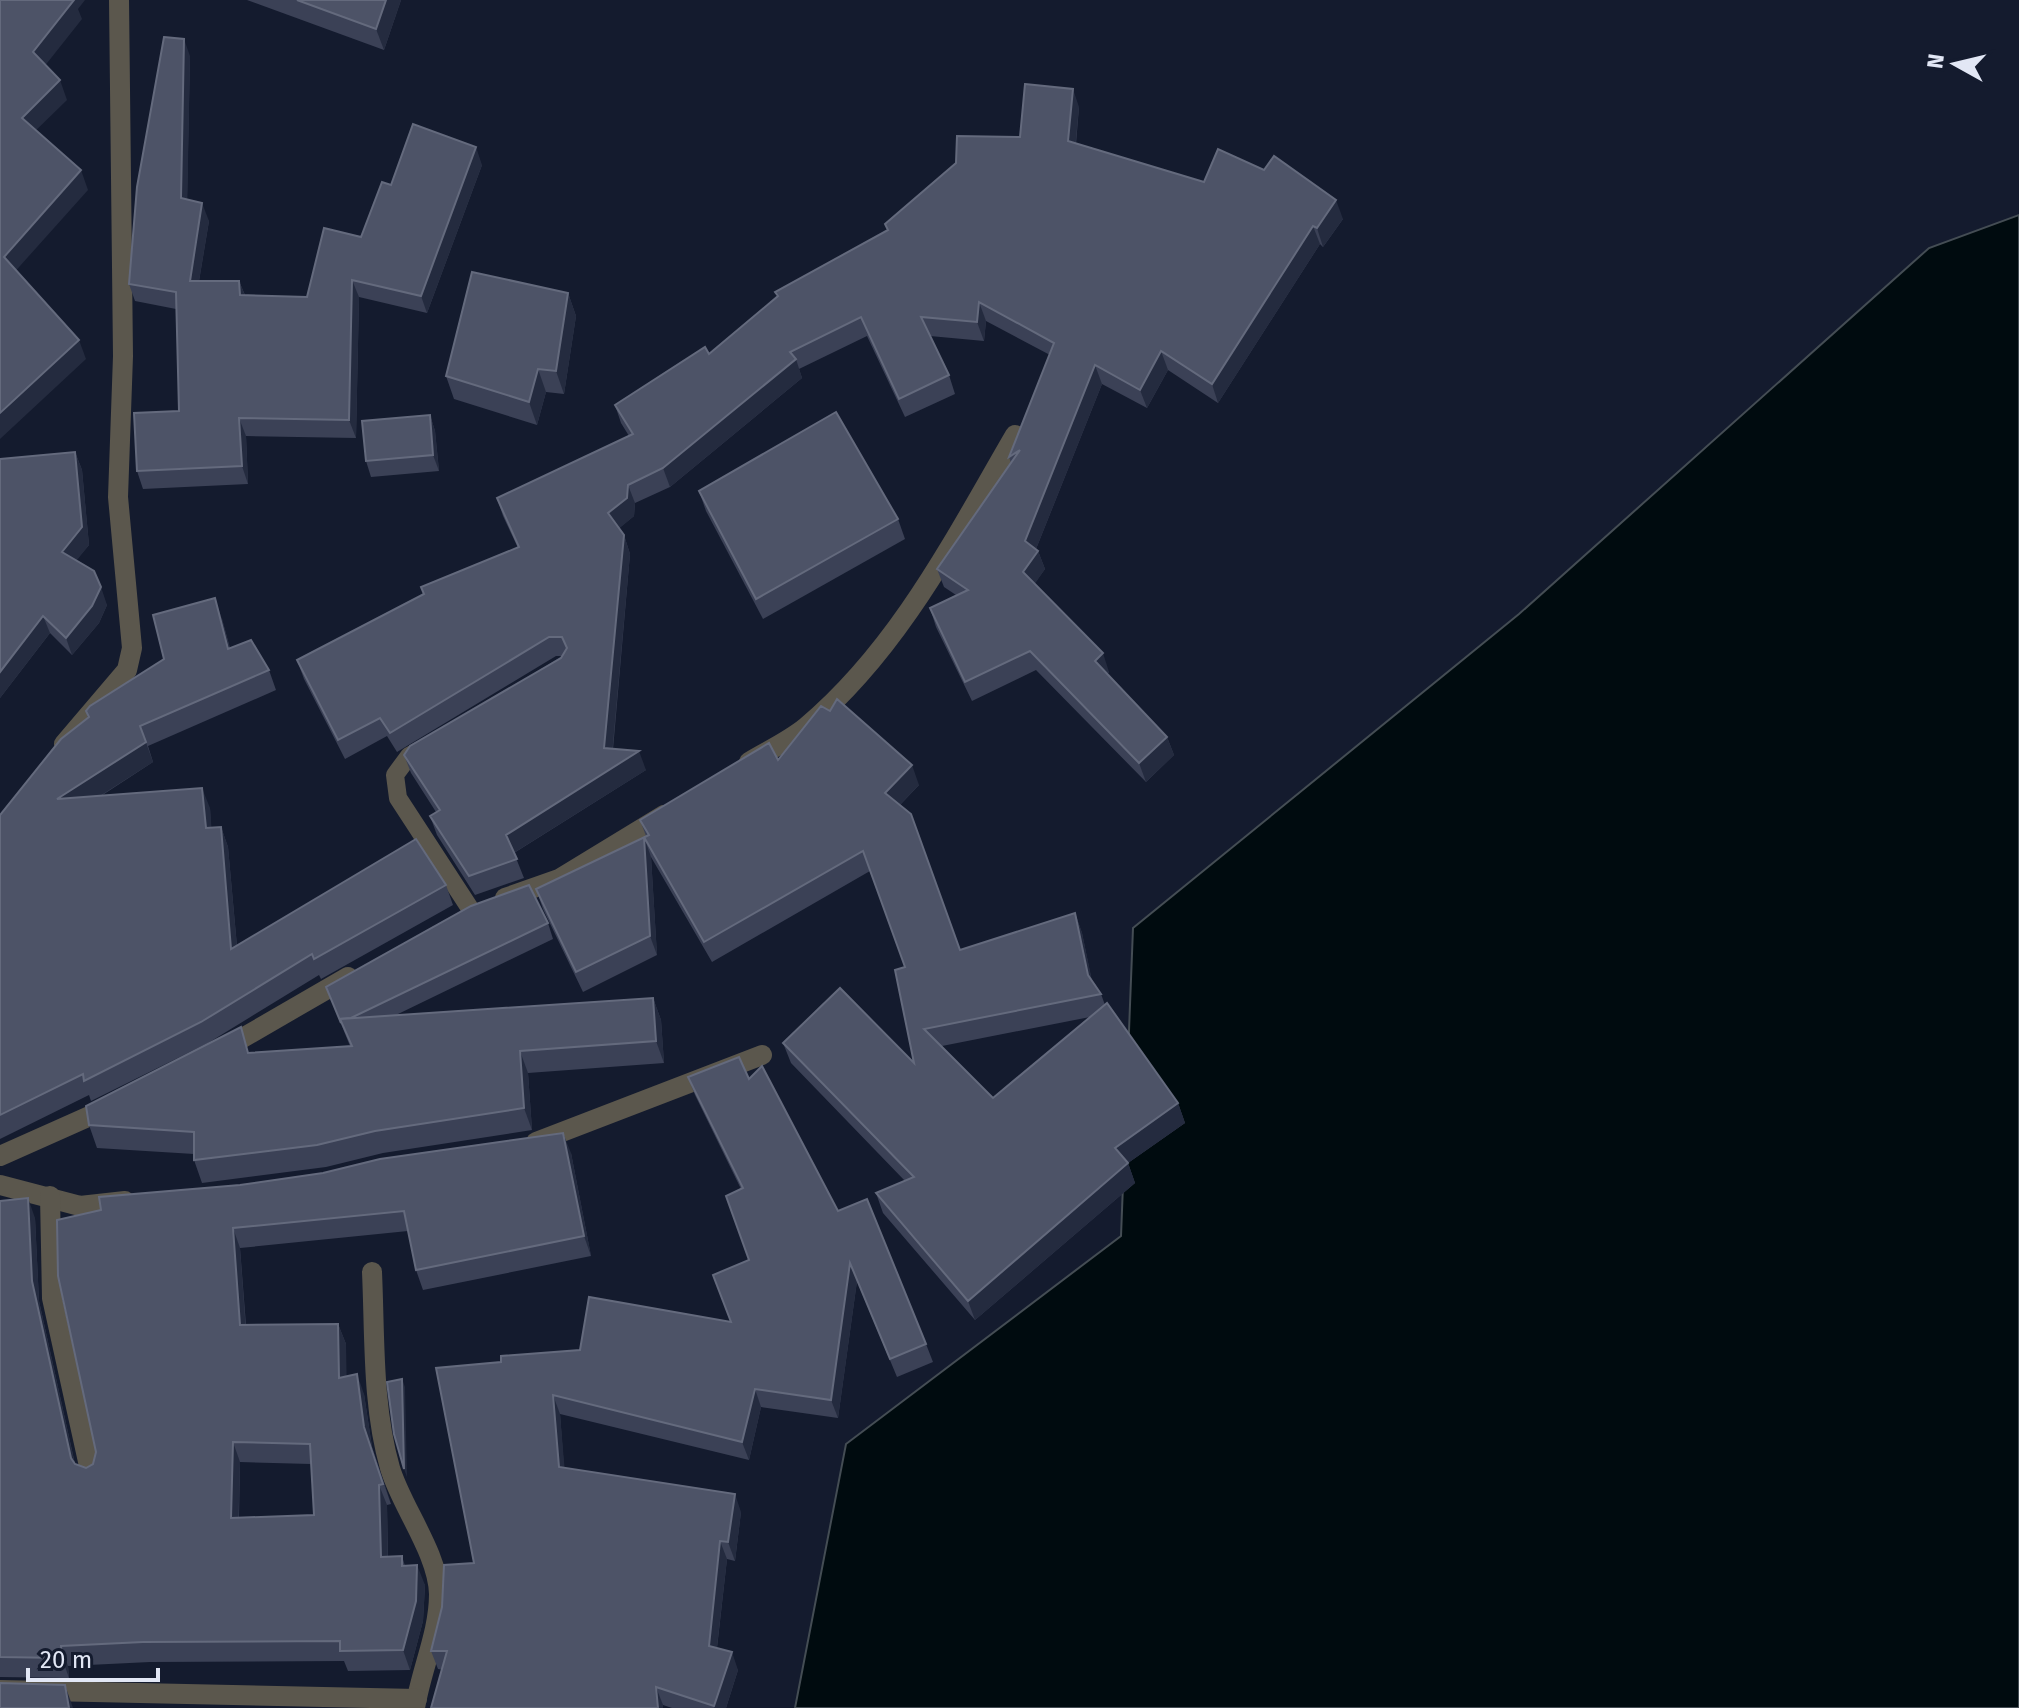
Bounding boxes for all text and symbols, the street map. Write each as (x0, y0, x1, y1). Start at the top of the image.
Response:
north arrow (1915, 24, 1995, 104)
text: N (1921, 52, 1950, 70)
scale bar (28, 1632, 158, 1682)
text: 20 m (40, 1646, 92, 1674)

